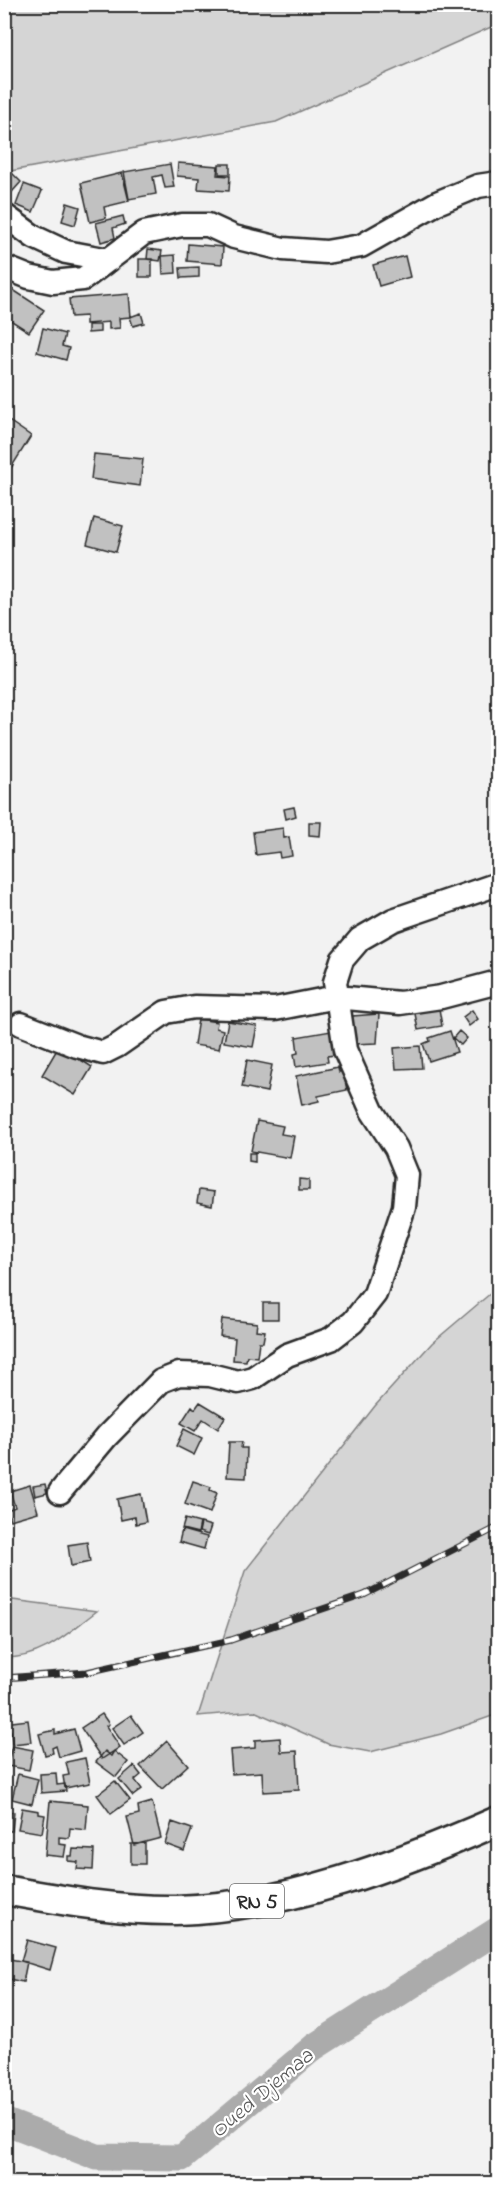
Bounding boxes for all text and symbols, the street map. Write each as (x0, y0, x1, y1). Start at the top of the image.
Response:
road number: RN 5 (230, 1884, 284, 1918)
water label: Oued Djemaa (204, 2041, 322, 2147)

